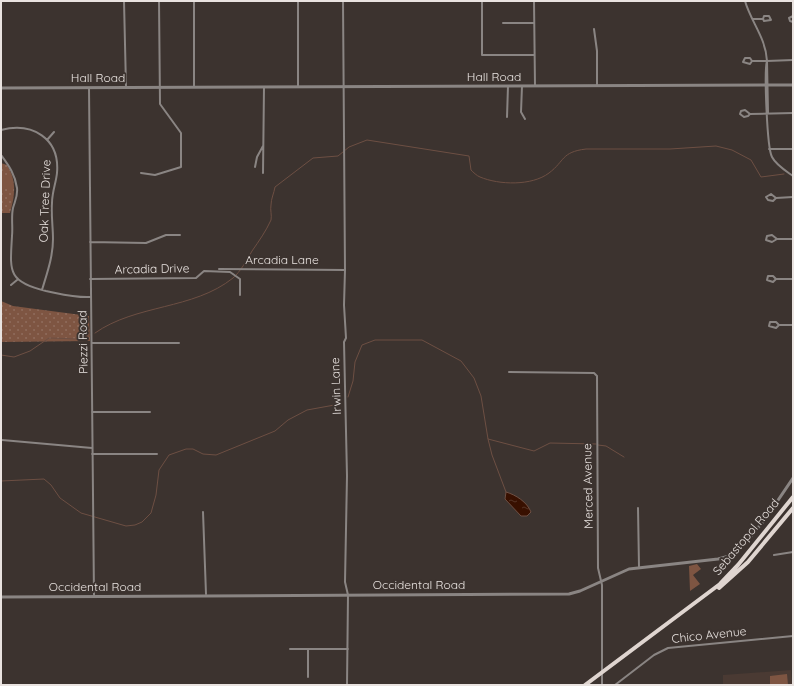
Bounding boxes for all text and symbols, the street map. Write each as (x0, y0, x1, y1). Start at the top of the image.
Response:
street label: Hall Road (467, 69, 521, 84)
street label: Hall Road (71, 70, 125, 85)
street label: Oak Tree Drive (36, 159, 53, 243)
street label: Arcadia Lane (245, 252, 319, 267)
street label: Arcadia Drive (114, 260, 190, 277)
street label: Piezzi Road (74, 310, 91, 374)
street label: Irwin Lane (327, 357, 344, 415)
street label: Merced Avenue (579, 443, 596, 529)
street label: Sebastopol Road (709, 495, 782, 578)
street label: Occidental Road (373, 577, 465, 592)
street label: Occidental Road (49, 579, 141, 594)
street label: Chico Avenue (671, 623, 747, 646)

